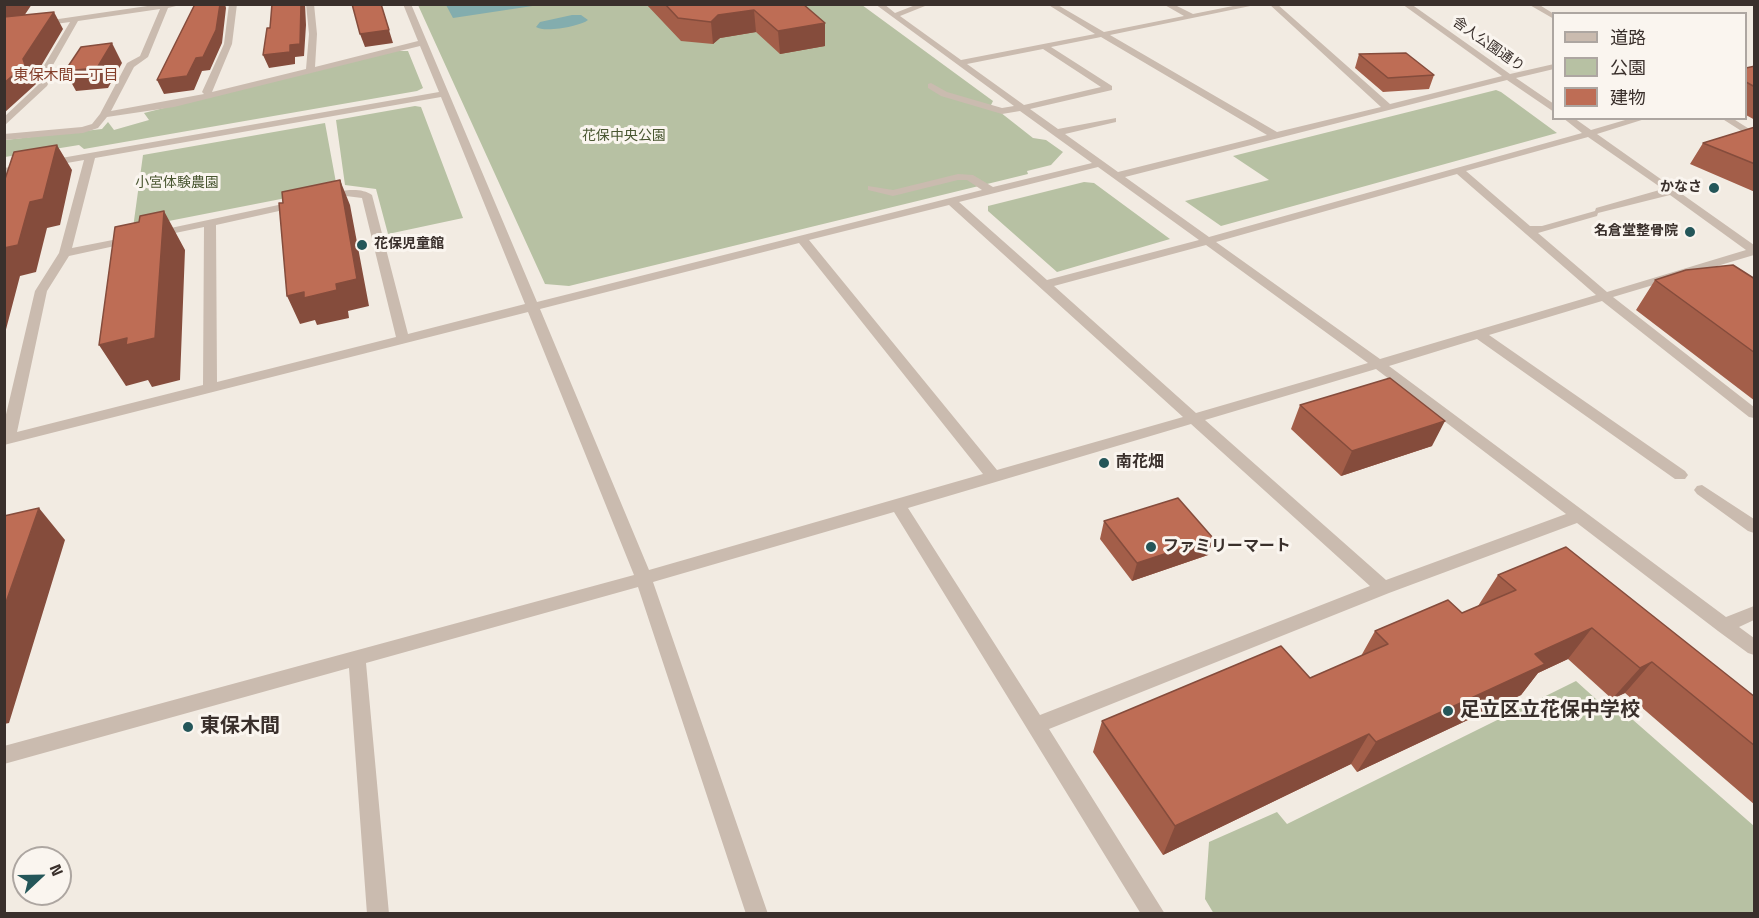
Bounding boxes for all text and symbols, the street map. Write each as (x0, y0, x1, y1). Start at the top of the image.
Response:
legend (1552, 12, 1747, 120)
street label: 舎人公園通り (1449, 14, 1527, 76)
text: 道路 (1610, 24, 1646, 51)
text: 公園 (1610, 54, 1646, 81)
district label: 東保木間一丁目 (14, 67, 118, 85)
text: 建物 (1610, 84, 1646, 111)
park label: 花保中央公園 (582, 129, 666, 145)
park label: 小宮体験農園 (135, 176, 219, 192)
place label: かなさ (1660, 180, 1702, 196)
marker: かなさ (1707, 181, 1721, 195)
place label: 名倉堂整骨院 (1594, 224, 1678, 240)
marker: 名倉堂整骨院 (1683, 225, 1697, 239)
place label: 花保児童館 (374, 237, 444, 253)
marker: 花保児童館 (355, 238, 369, 252)
place label: 南花畑 (1116, 453, 1164, 473)
marker: 南花畑 (1097, 456, 1111, 470)
place label: ファミリーマート (1163, 537, 1291, 557)
marker: ファミリーマート (1144, 540, 1158, 554)
place label: 足立区立花保中学校 (1460, 699, 1640, 723)
marker: 足立区立花保中学校 (1441, 704, 1455, 718)
place label: 東保木間 (200, 715, 280, 739)
marker: 東保木間 (181, 720, 195, 734)
north arrow (12, 846, 72, 906)
text: N (44, 860, 70, 880)

